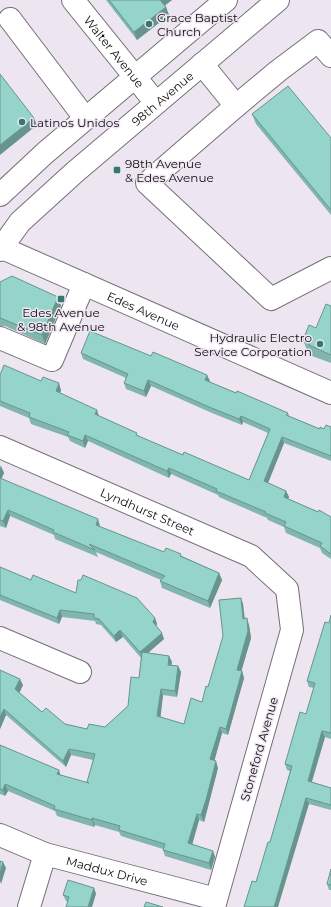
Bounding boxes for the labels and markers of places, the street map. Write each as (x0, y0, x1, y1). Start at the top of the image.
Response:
place label: Grace Baptist Church (157, 10, 238, 39)
marker: Grace Baptist Church (144, 19, 154, 29)
place label: Latinos Unidos (30, 115, 119, 130)
marker: Latinos Unidos (17, 117, 27, 127)
place label: 98th Avenue & Edes Avenue (125, 156, 214, 185)
marker: 98th Avenue & Edes Avenue (112, 165, 122, 175)
marker: Edes Avenue & 98th Avenue (56, 294, 66, 304)
place label: Edes Avenue & 98th Avenue (17, 305, 105, 334)
place label: Hydraulic Electro Service Corporation (194, 330, 312, 359)
marker: Hydraulic Electro Service Corporation (315, 339, 325, 349)

